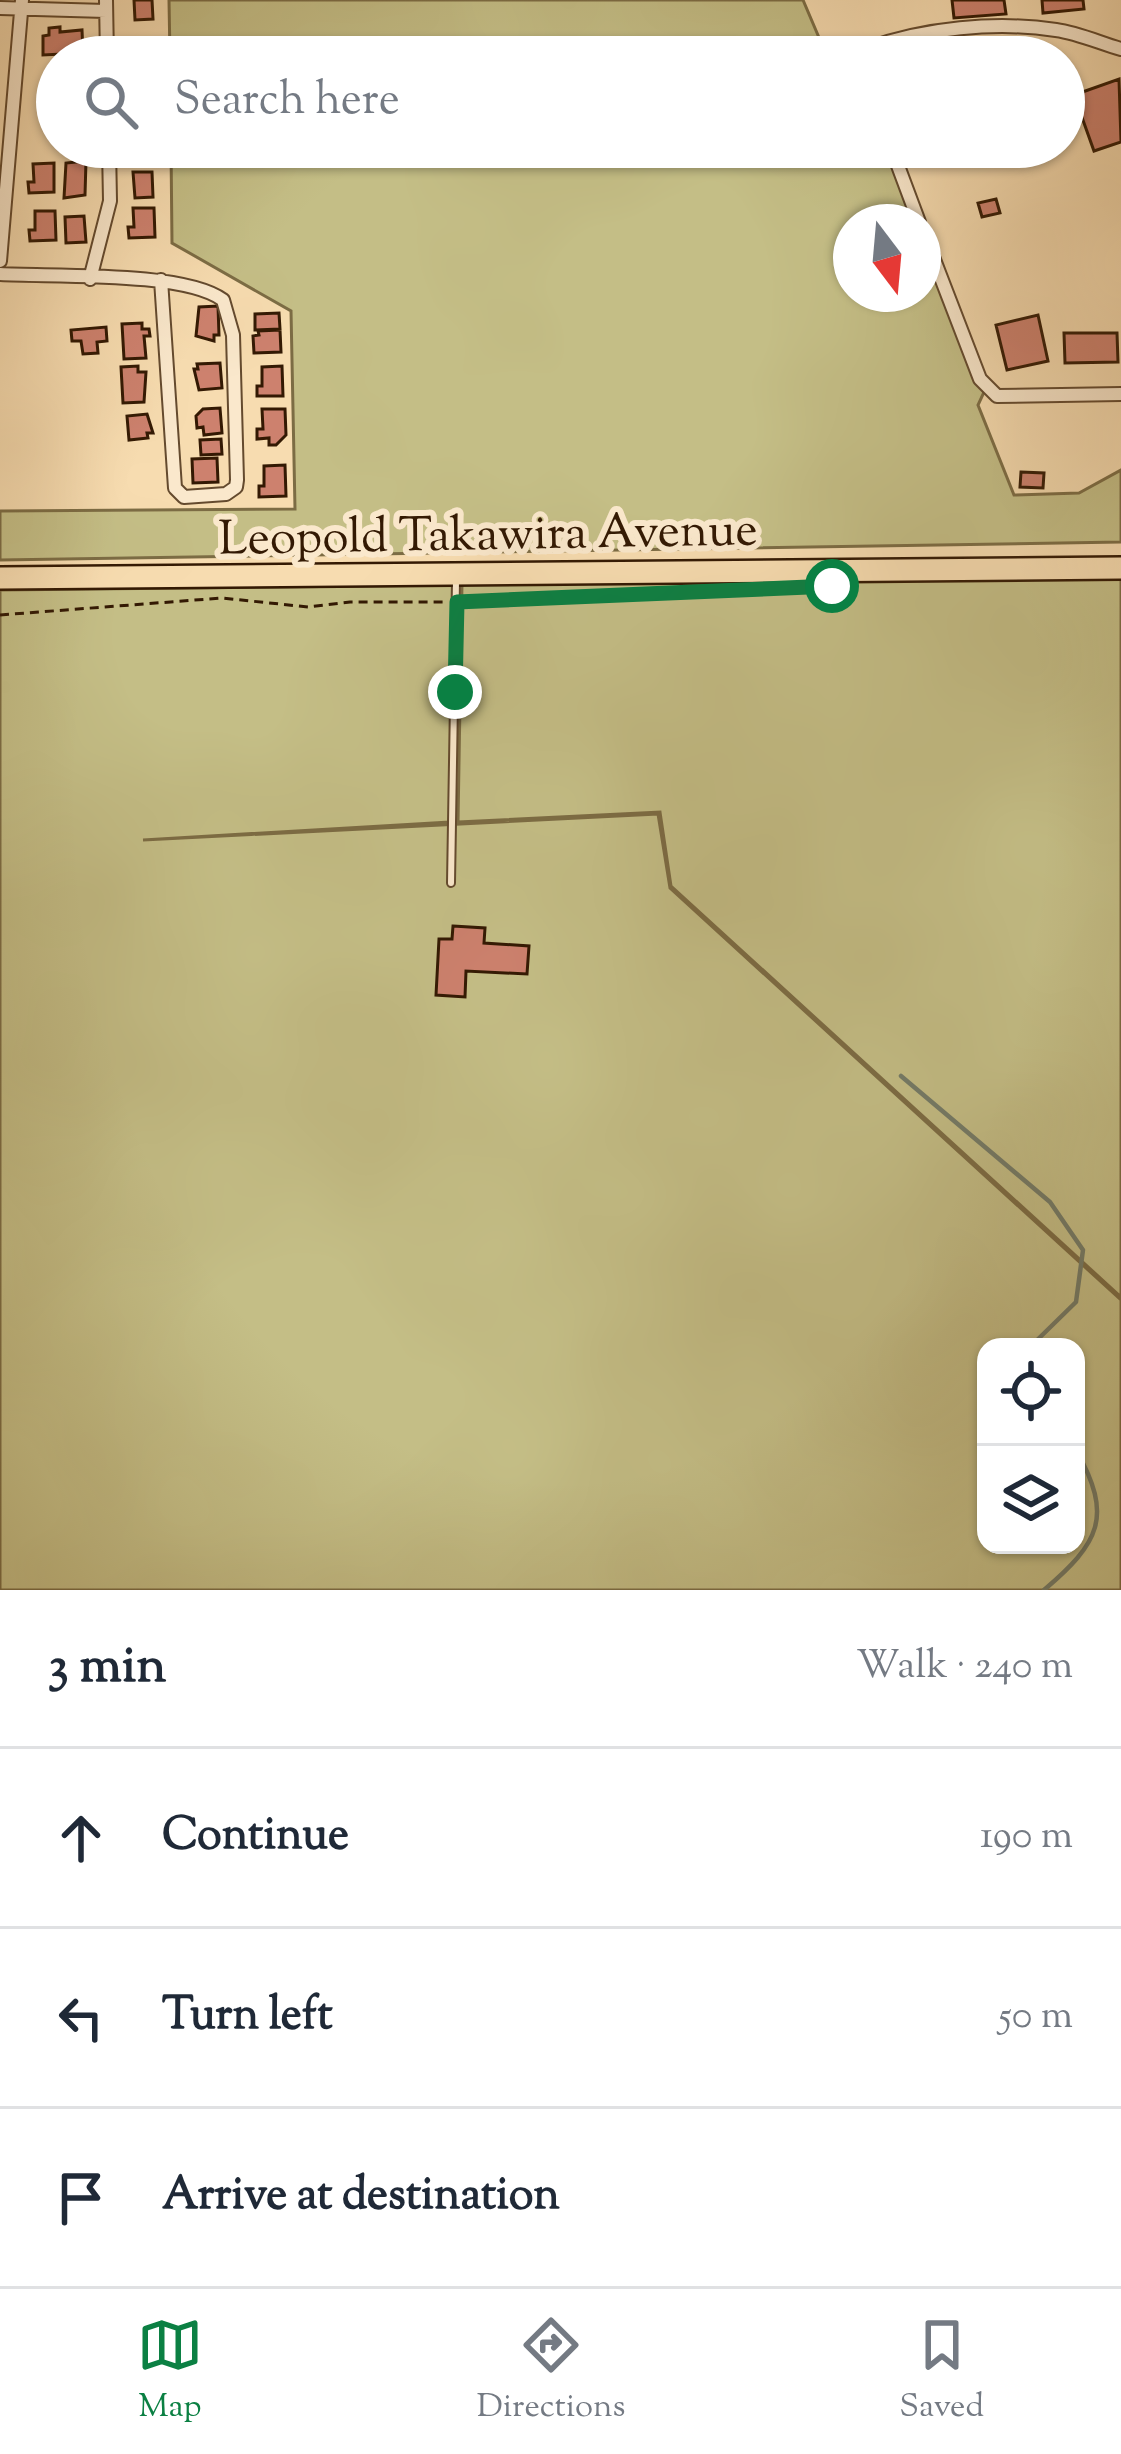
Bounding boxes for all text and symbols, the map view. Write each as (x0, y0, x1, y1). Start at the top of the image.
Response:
search box (36, 36, 1085, 168)
icon: search (78, 69, 144, 135)
text: Search here (174, 70, 400, 135)
north arrow (833, 204, 941, 312)
street label: Leopold Takawira Avenue (218, 498, 758, 577)
route start (805, 559, 859, 613)
route end (428, 665, 482, 719)
map controls (977, 1338, 1085, 1554)
button: locate (977, 1338, 1085, 1446)
button: layers (977, 1446, 1085, 1554)
text: 3 min (48, 1632, 166, 1705)
text: Walk · 240 m (856, 1640, 1073, 1696)
icon: ahead (48, 1805, 114, 1871)
text: Continue (162, 1805, 349, 1870)
text: 190 m (980, 1810, 1073, 1866)
icon: left (48, 1985, 114, 2051)
text: Turn left (162, 1985, 333, 2050)
text: 50 m (998, 1990, 1073, 2046)
icon: arrive (48, 2165, 114, 2231)
text: Arrive at destination (162, 2165, 560, 2230)
tab: Map (137, 2312, 203, 2432)
tab: Directions (477, 2312, 626, 2432)
tab: Saved (899, 2312, 984, 2432)

